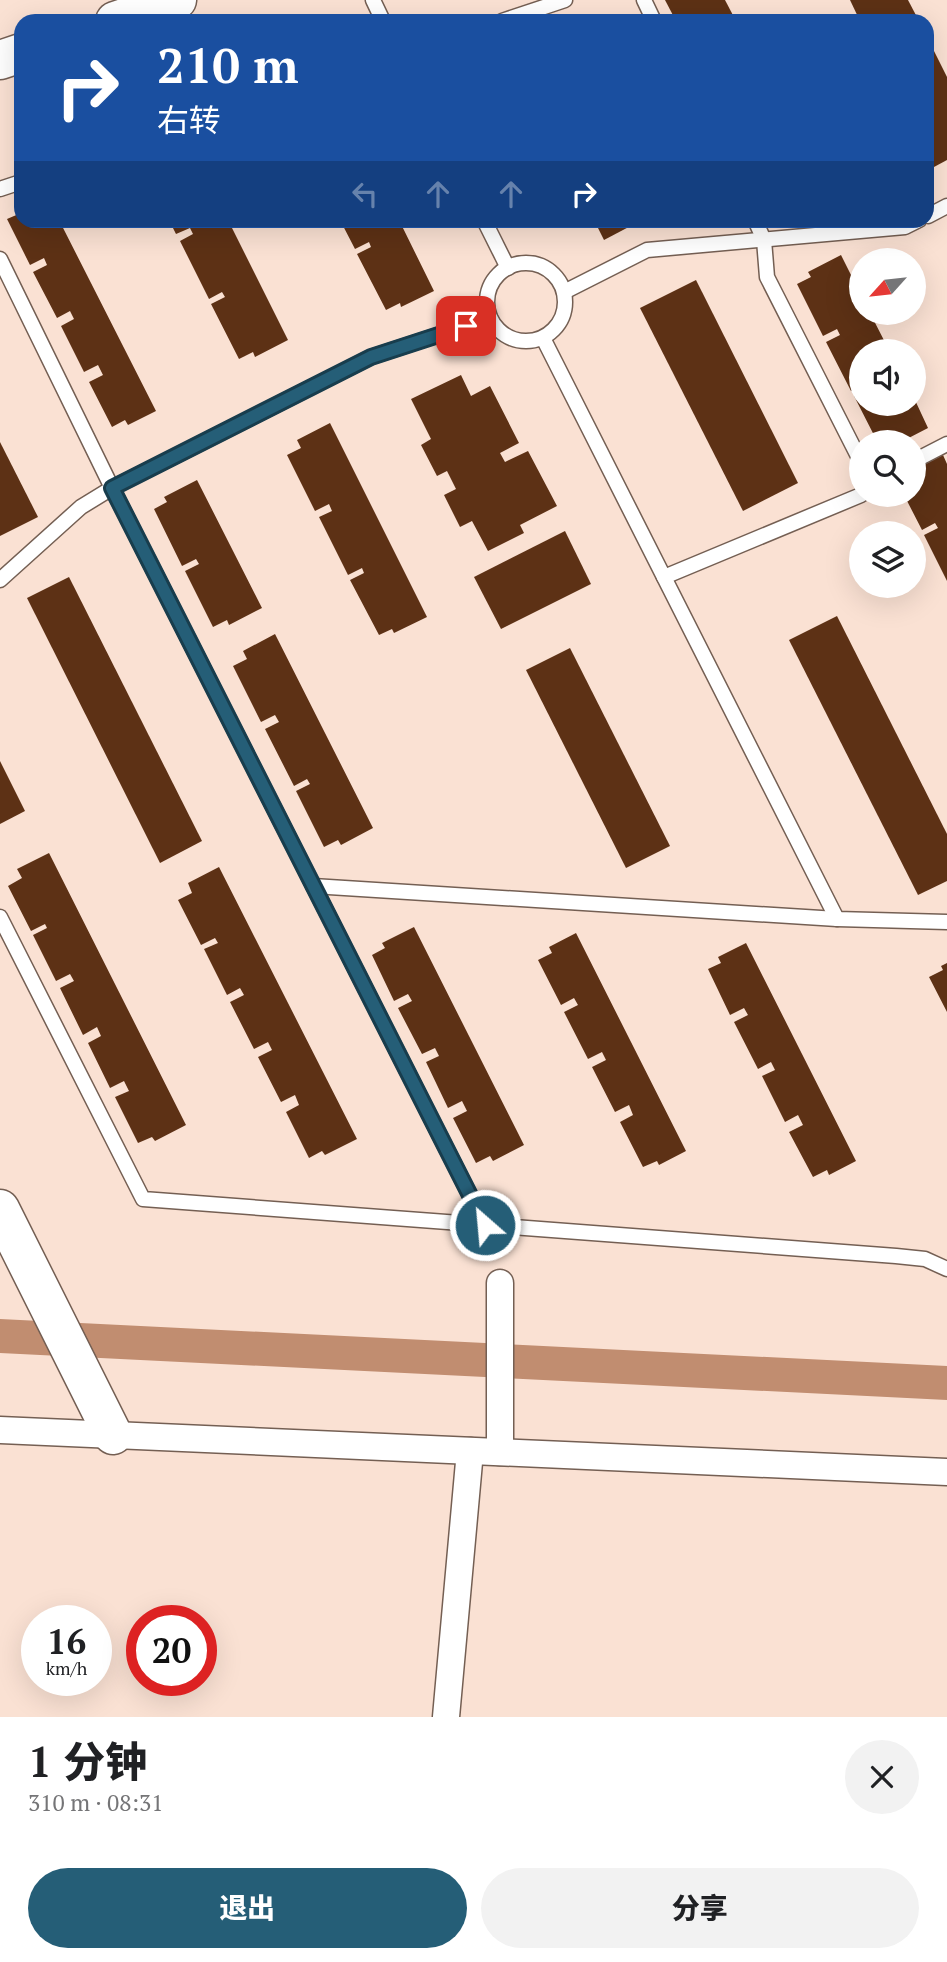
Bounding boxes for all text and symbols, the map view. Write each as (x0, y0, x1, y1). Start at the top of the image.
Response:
text: 210 m (157, 32, 299, 97)
icon: right (42, 42, 133, 133)
text: 右转 (157, 99, 221, 141)
icon: left (346, 175, 384, 213)
icon: ahead (419, 175, 457, 213)
icon: ahead (492, 175, 530, 213)
icon: right (565, 175, 603, 213)
north arrow (849, 248, 926, 326)
map controls (849, 248, 926, 598)
pin (436, 296, 496, 356)
icon: arrive (447, 307, 485, 345)
button: sound (849, 339, 926, 416)
button: search (849, 430, 926, 507)
button: layers (849, 521, 926, 598)
position arrow (448, 1188, 522, 1262)
speed limit sign: 20 (126, 1605, 217, 1696)
text: 16 (47, 1618, 86, 1664)
text: km/h (46, 1656, 87, 1680)
text: 1 分钟 (28, 1733, 147, 1789)
button: close (845, 1740, 919, 1814)
text: 310 m · 08:31 (28, 1787, 163, 1818)
button: 退出 (28, 1868, 467, 1948)
button: 分享 (481, 1868, 919, 1948)

